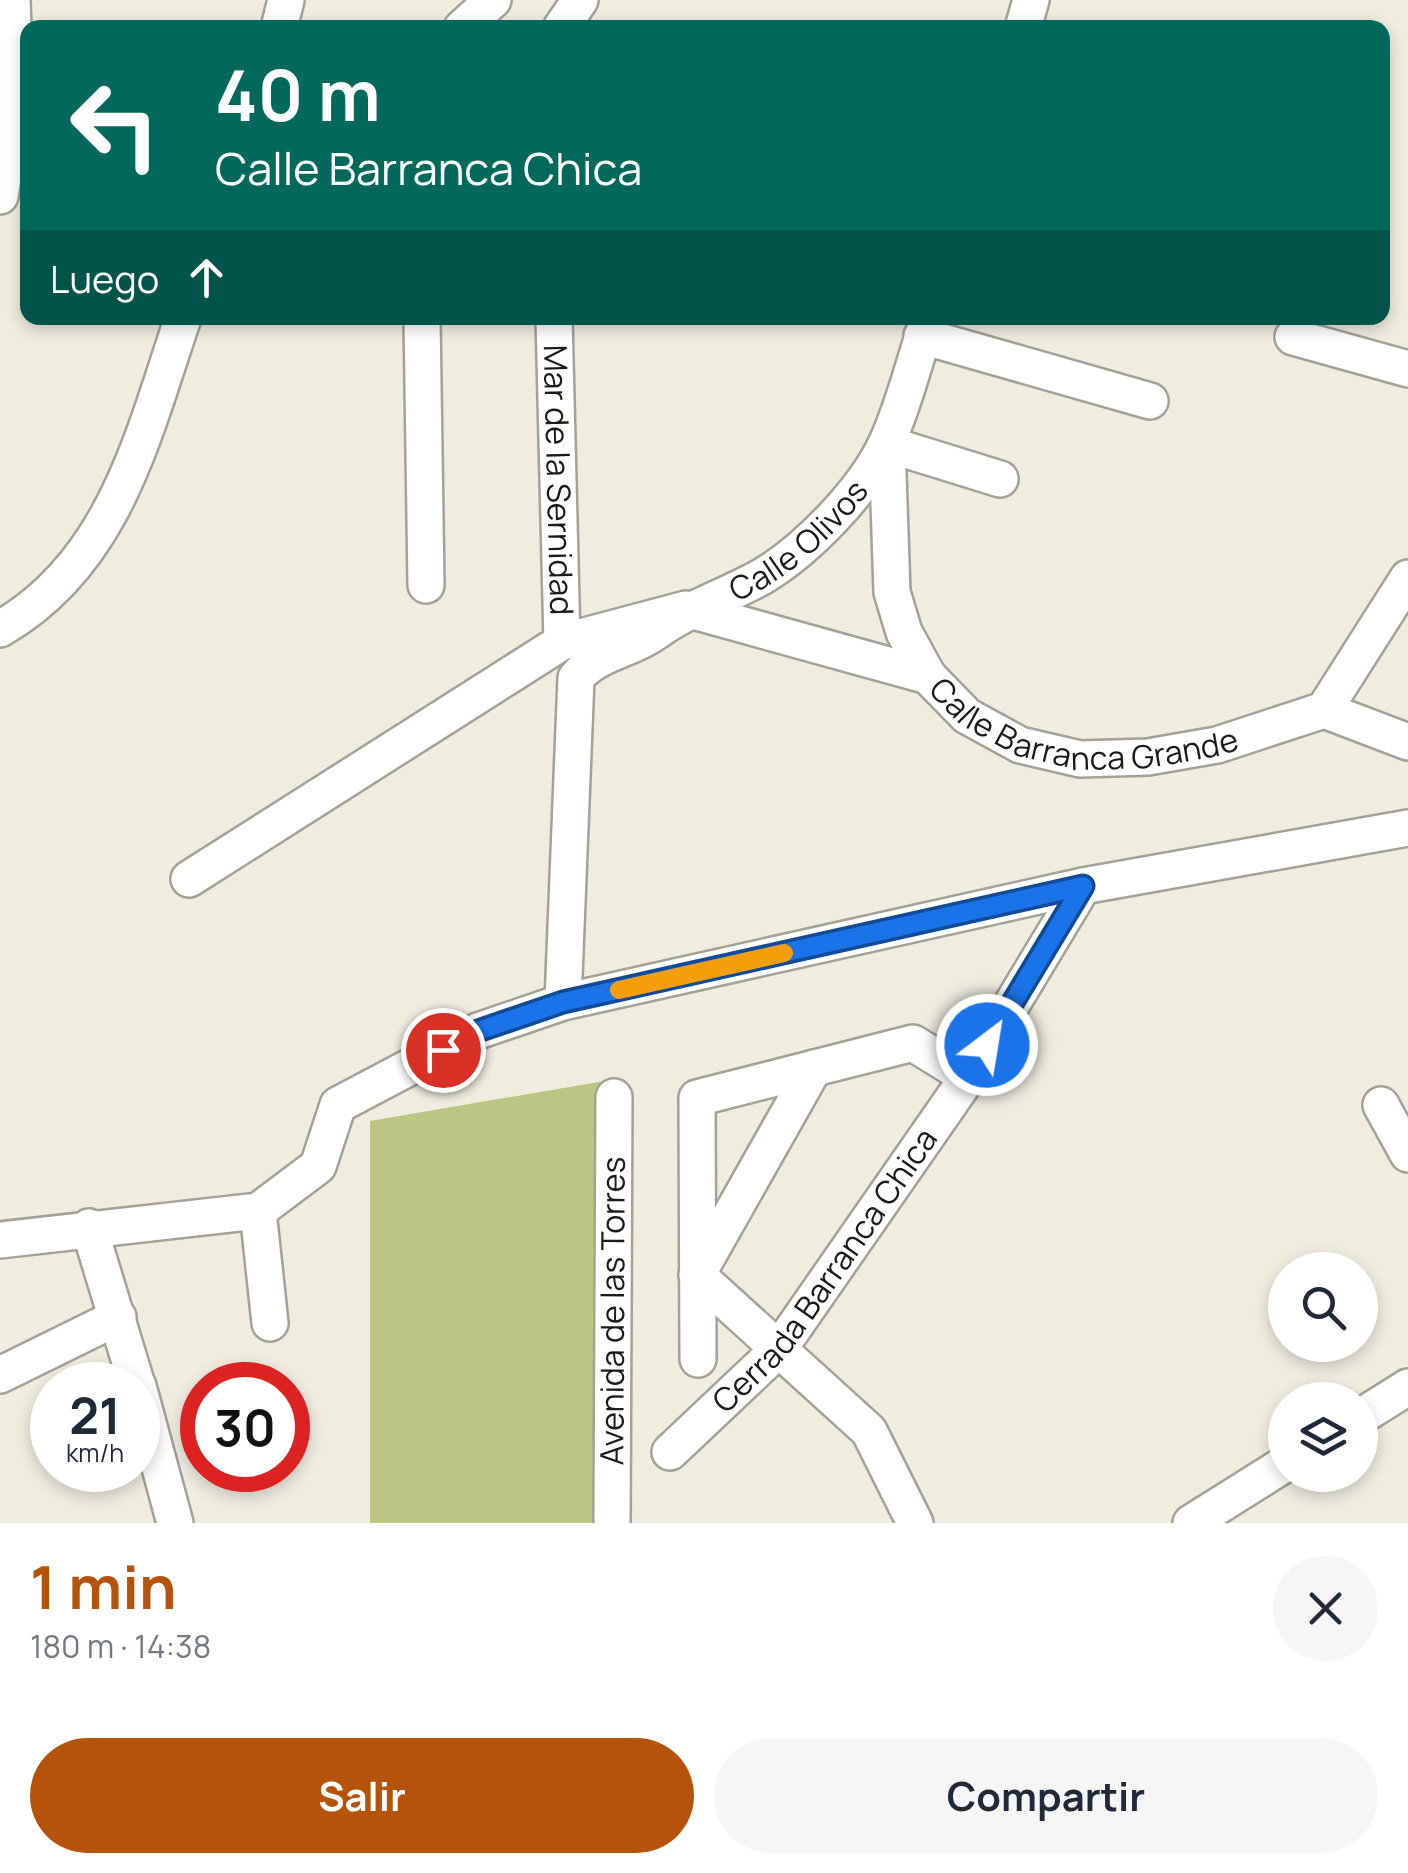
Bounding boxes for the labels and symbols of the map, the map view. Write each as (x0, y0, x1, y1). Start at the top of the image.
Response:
street label: Mar de la Sernidad (534, 344, 584, 616)
street label: Calle Olivos (721, 470, 878, 611)
street label: Calle Barranca Grande (920, 667, 1244, 780)
position arrow (935, 993, 1039, 1097)
pin (401, 1008, 486, 1093)
street label: Cerrada Barranca Chica (702, 1119, 947, 1422)
street label: Avenida de las Torres (589, 1156, 635, 1466)
speed limit sign: 30 (180, 1362, 310, 1492)

